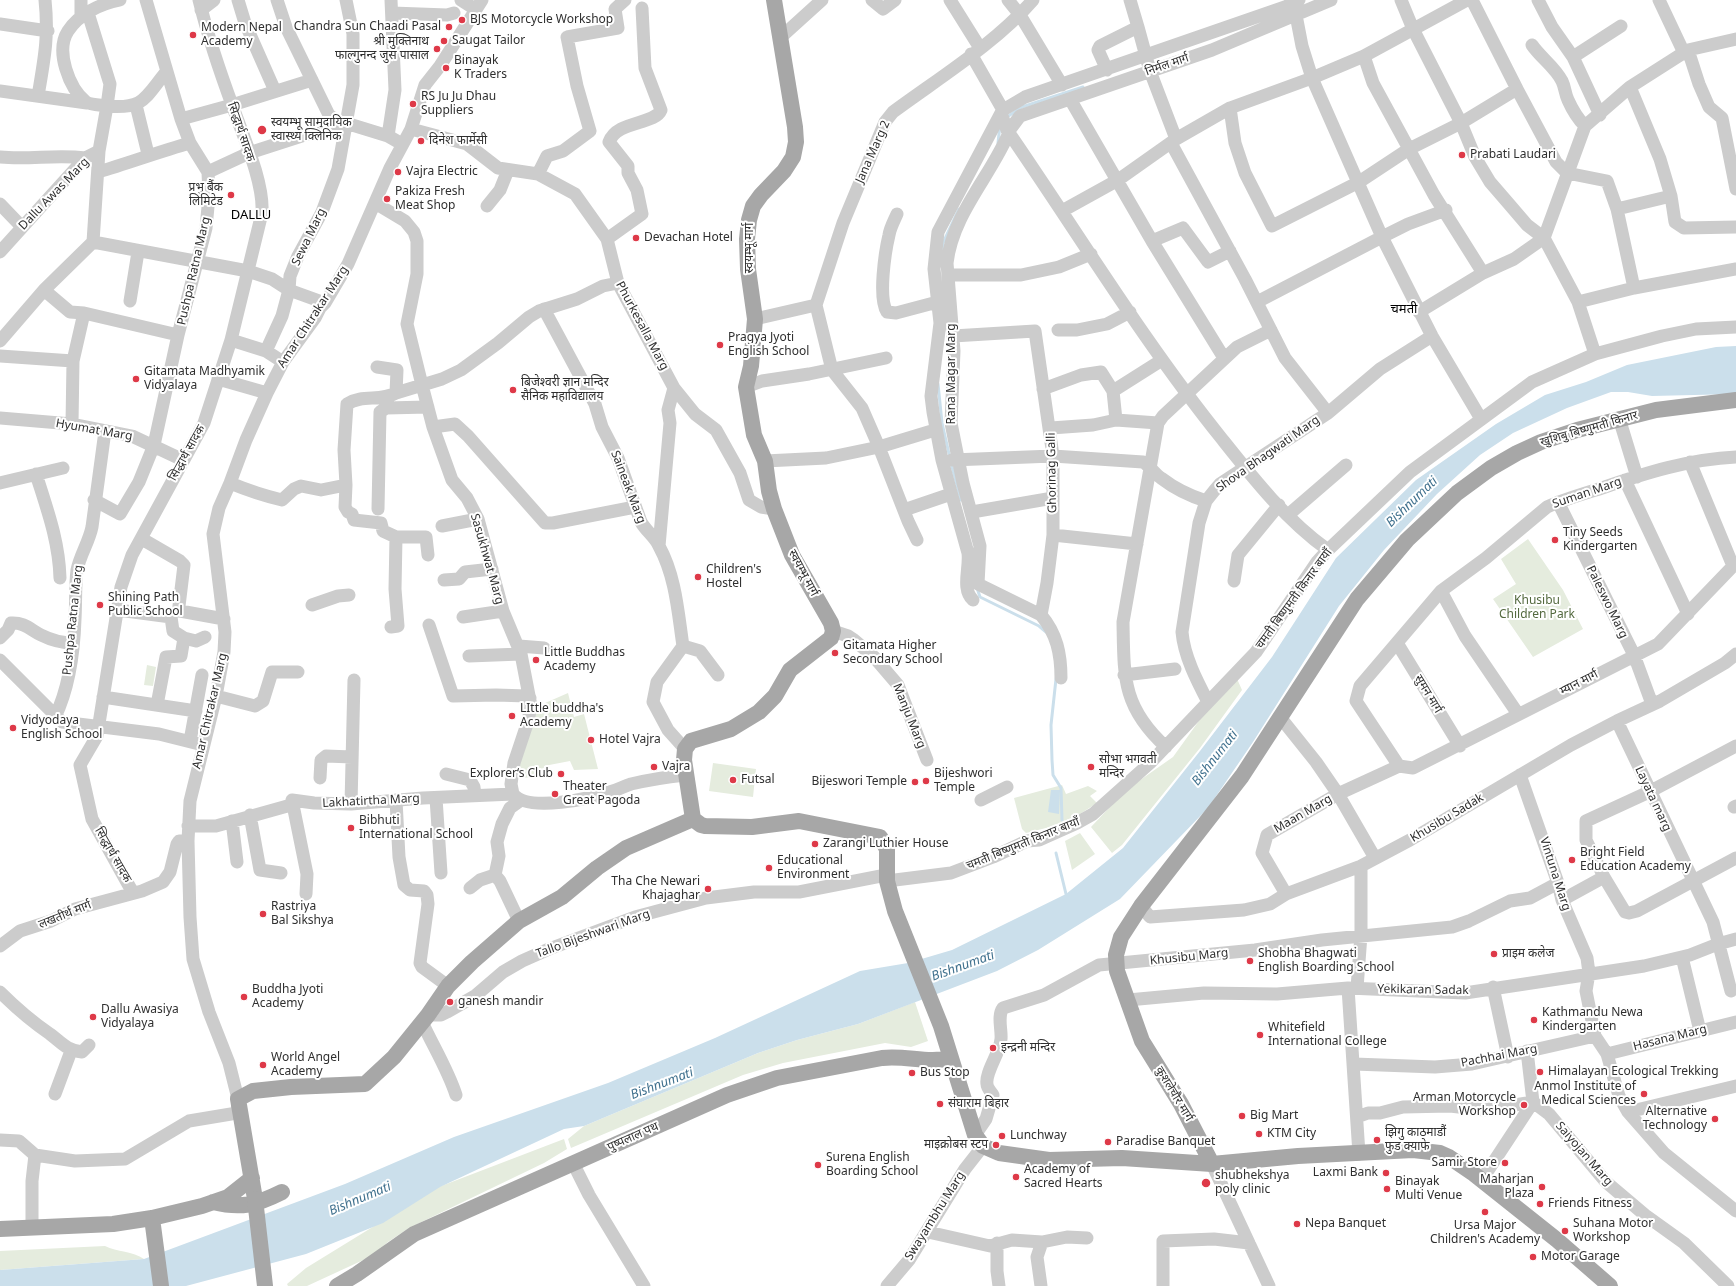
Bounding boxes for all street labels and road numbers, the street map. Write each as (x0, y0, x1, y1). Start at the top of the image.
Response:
street label: निर्मल मार्ग (1143, 51, 1191, 79)
street label: सिद्धार्थ सादक (224, 101, 258, 163)
street label: Jana Marg 2 (853, 118, 893, 186)
street label: Dallu Awas Marg (16, 155, 92, 233)
street label: Sewa Marg (289, 206, 329, 268)
street label: Pushpa Ratna Marg (175, 215, 213, 327)
street label: स्वयम्भू मार्ग (743, 223, 757, 273)
street label: Amar Chitrakar Marg (275, 263, 351, 371)
street label: Phurkesalla Marg (613, 279, 671, 373)
street label: Rana Magar Marg (945, 323, 959, 425)
street label: खुशिबु बिष्णुमती किनार (1539, 408, 1639, 450)
street label: Shova Bhagwati Marg (1214, 413, 1322, 495)
street label: Hyumat Marg (55, 416, 133, 444)
street label: सिद्धार्थ सादक (166, 423, 208, 483)
street label: Ghorinag Galli (1044, 432, 1060, 514)
street label: Saineak Marg (608, 449, 648, 525)
street label: Suman Marg (1550, 474, 1624, 512)
street label: Sasukhwat Marg (467, 512, 507, 606)
street label: चमती बिष्णुमती किनार बायाँ (1253, 546, 1335, 652)
street label: स्वयम्भू मार्ग (785, 547, 821, 599)
street label: Paleswo Marg (1583, 563, 1631, 641)
street label: Pushpa Ratna Marg (60, 564, 86, 676)
street label: Amar Chitrakar Marg (190, 652, 230, 770)
street label: म्यान मार्ग (1558, 667, 1600, 699)
street label: सुमन मार्ग (1411, 672, 1445, 716)
street label: Manju Marg (889, 682, 929, 750)
street label: Layata marg (1632, 764, 1674, 834)
street label: Khusibu Sadak (1408, 790, 1486, 846)
street label: Lakhatirtha Marg (322, 791, 420, 811)
street label: Maan Marg (1271, 792, 1335, 836)
street label: चमती बिष्णुमती किनार बायाँ (964, 815, 1082, 873)
street label: सिद्धार्थ सादक (91, 825, 135, 885)
street label: Vintuna Marg (1536, 835, 1574, 913)
street label: लखतीर्थ मार्ग (36, 898, 94, 932)
street label: Tallo Bijeshwari Marg (534, 907, 652, 961)
street label: Khusibu Marg (1149, 946, 1229, 968)
street label: Yekikaran Sadak (1377, 982, 1469, 998)
street label: Hasana Marg (1632, 1022, 1708, 1054)
street label: Pachhai Marg (1460, 1042, 1538, 1070)
street label: कुशलेचौर मार्ग (1152, 1064, 1196, 1124)
street label: पुष्पलाल पथ (605, 1119, 661, 1155)
street label: Saiyojan Marg (1552, 1119, 1616, 1189)
street label: Swayambhu Marg (902, 1169, 968, 1263)

